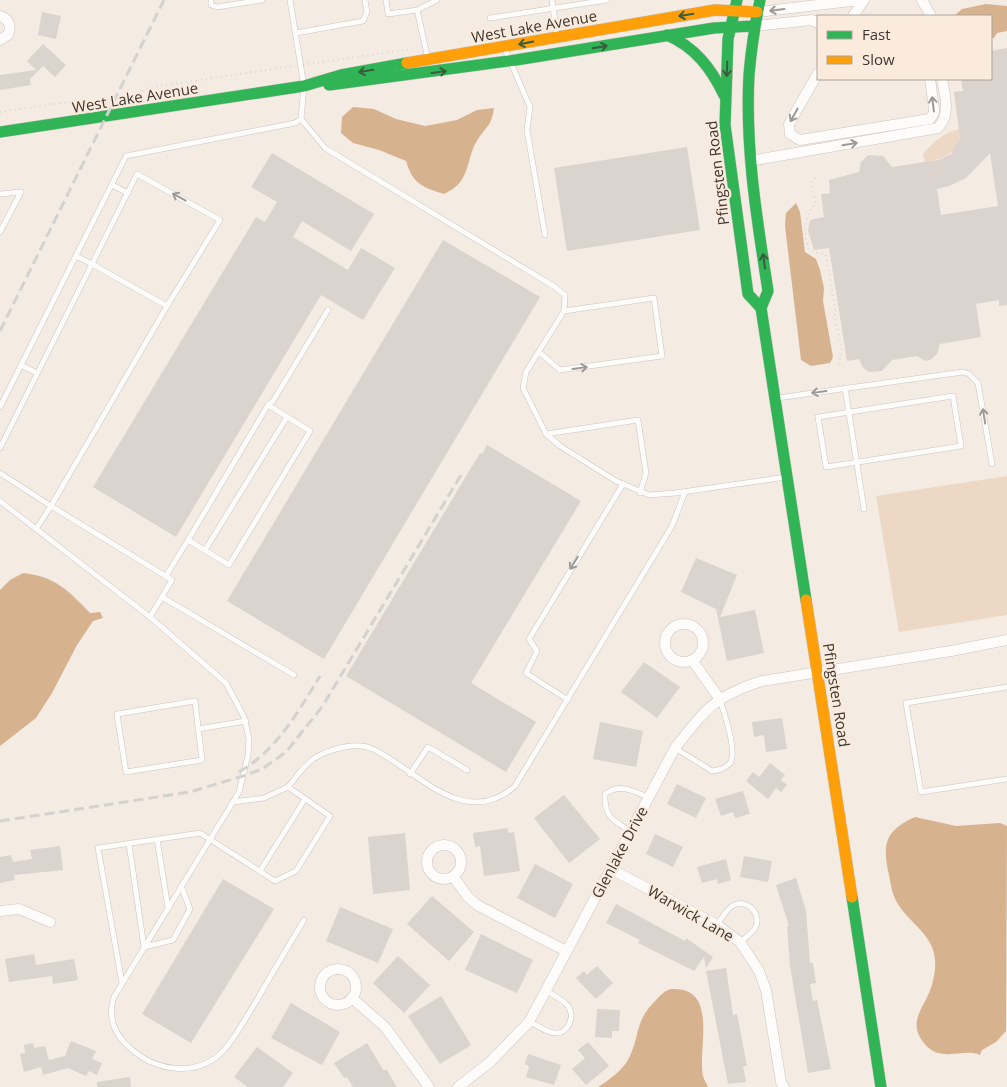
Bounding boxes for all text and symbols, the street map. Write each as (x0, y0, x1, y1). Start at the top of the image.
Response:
street label: West Lake Avenue (470, 5, 598, 47)
one-way arrow (770, 6, 786, 16)
one-way arrow (678, 10, 694, 20)
legend (817, 15, 992, 80)
text: Fast (862, 24, 891, 44)
one-way arrow (518, 38, 534, 48)
one-way arrow (591, 41, 607, 51)
text: Slow (862, 49, 895, 69)
one-way arrow (722, 61, 731, 77)
one-way arrow (358, 66, 374, 76)
one-way arrow (431, 66, 447, 76)
street label: West Lake Avenue (71, 77, 199, 117)
one-way arrow (928, 96, 938, 112)
one-way arrow (789, 107, 798, 122)
street label: Pfingsten Road (701, 120, 733, 226)
one-way arrow (841, 139, 857, 149)
one-way arrow (172, 192, 187, 201)
one-way arrow (758, 254, 768, 270)
one-way arrow (572, 362, 588, 372)
one-way arrow (812, 387, 828, 397)
one-way arrow (978, 408, 988, 424)
one-way arrow (569, 556, 579, 570)
street label: Pfingsten Road (819, 642, 855, 748)
street label: Glenlake Drive (586, 803, 652, 901)
street label: Warwick Lane (644, 880, 738, 946)

